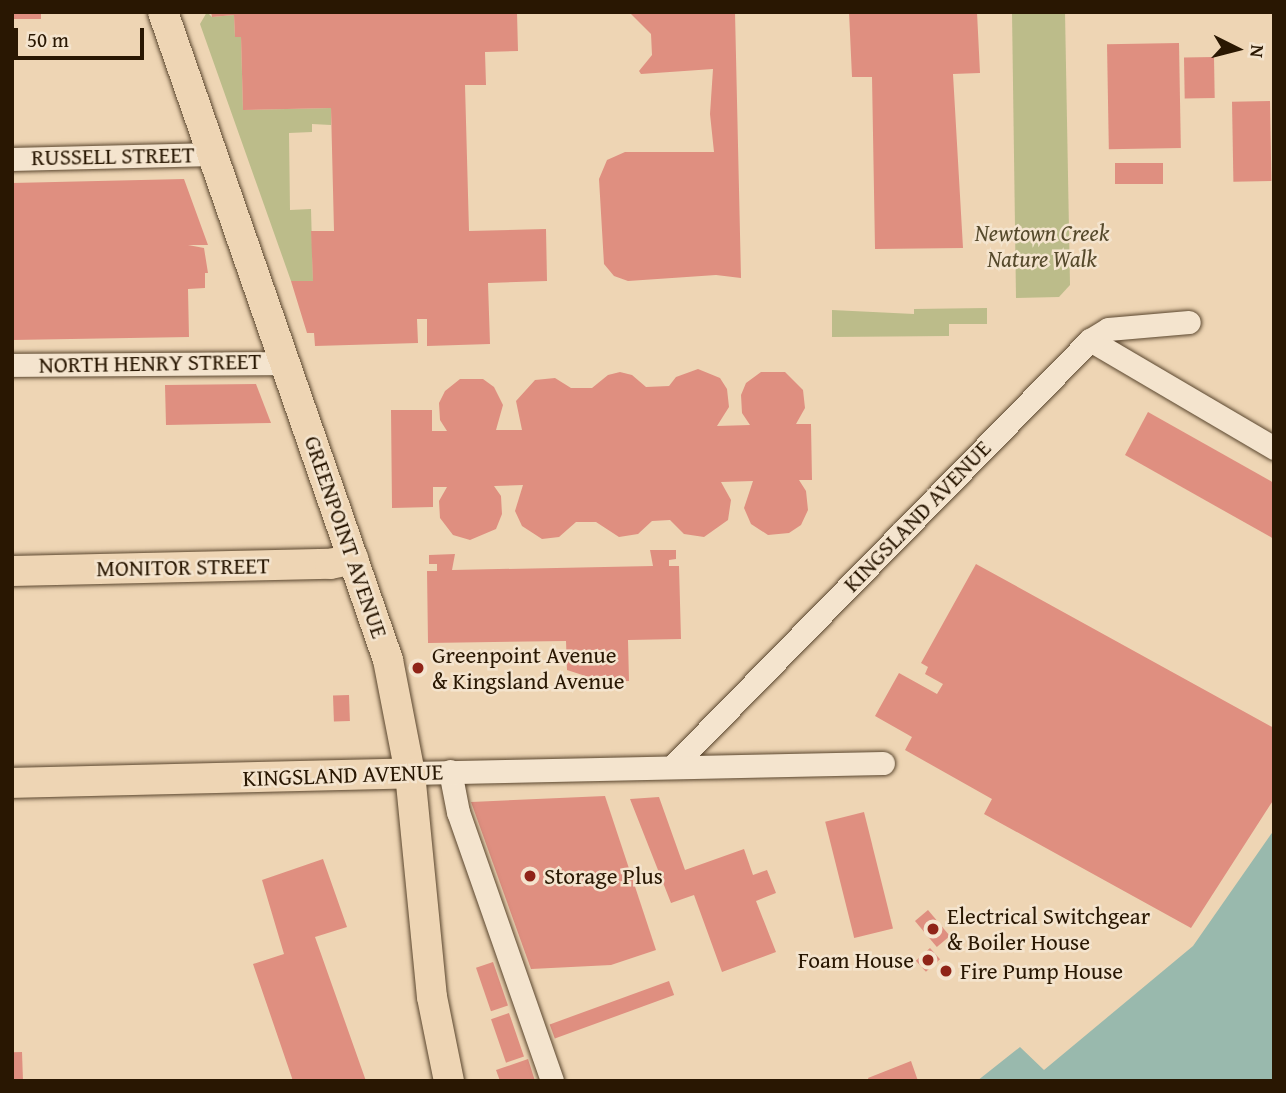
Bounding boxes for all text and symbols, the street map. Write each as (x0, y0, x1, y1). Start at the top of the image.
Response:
scale bar (18, 14, 147, 58)
north arrow (1202, 14, 1272, 84)
text: 50 m (27, 24, 69, 55)
text: N (1243, 43, 1272, 59)
street label: RUSSELL STREET (31, 141, 195, 171)
park label: Newtown Creek Nature Walk (975, 219, 1109, 273)
street label: NORTH HENRY STREET (38, 347, 262, 379)
street label: GREENPOINT AVENUE (298, 432, 394, 642)
street label: KINGSLAND AVENUE (837, 434, 997, 598)
street label: MONITOR STREET (96, 552, 270, 582)
place label: Greenpoint Avenue & Kingsland Avenue (432, 641, 624, 695)
marker: Greenpoint Avenue & Kingsland Avenue (410, 660, 426, 676)
street label: KINGSLAND AVENUE (242, 758, 444, 792)
place label: Storage Plus (544, 862, 663, 890)
marker: Storage Plus (522, 868, 538, 884)
place label: Electrical Switchgear & Boiler House (947, 902, 1150, 956)
marker: Electrical Switchgear & Boiler House (925, 921, 941, 937)
place label: Foam House (798, 946, 914, 974)
marker: Foam House (920, 952, 936, 968)
place label: Fire Pump House (960, 957, 1123, 985)
marker: Fire Pump House (938, 963, 954, 979)

